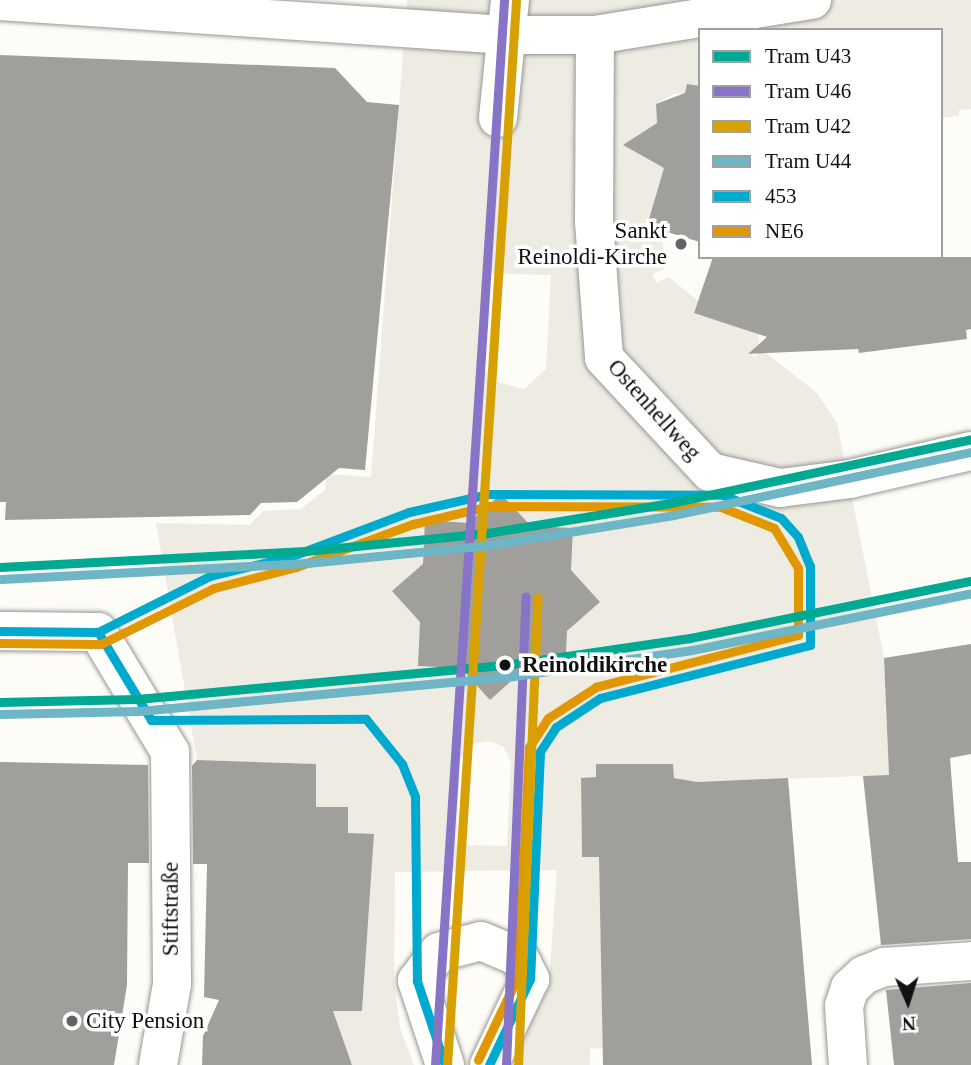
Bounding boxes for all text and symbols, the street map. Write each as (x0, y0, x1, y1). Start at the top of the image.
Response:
legend (698, 28, 943, 259)
text: Tram U43 (765, 44, 851, 68)
text: Tram U46 (765, 79, 851, 103)
text: Tram U42 (765, 114, 851, 138)
text: Tram U44 (765, 149, 851, 173)
text: 453 (765, 184, 797, 208)
place label: Sankt Reinoldi-Kirche (518, 217, 667, 271)
text: NE6 (765, 219, 804, 243)
marker: Sankt Reinoldi-Kirche (673, 236, 689, 252)
street label: Ostenhellweg (601, 354, 707, 466)
place label: Reinoldikirche (522, 651, 667, 679)
marker: Reinoldikirche (494, 654, 516, 676)
street label: Stiftstraße (157, 862, 185, 956)
north arrow (873, 967, 943, 1037)
place label: City Pension (86, 1007, 204, 1035)
marker: City Pension (64, 1013, 80, 1029)
text: N (902, 1013, 917, 1034)

